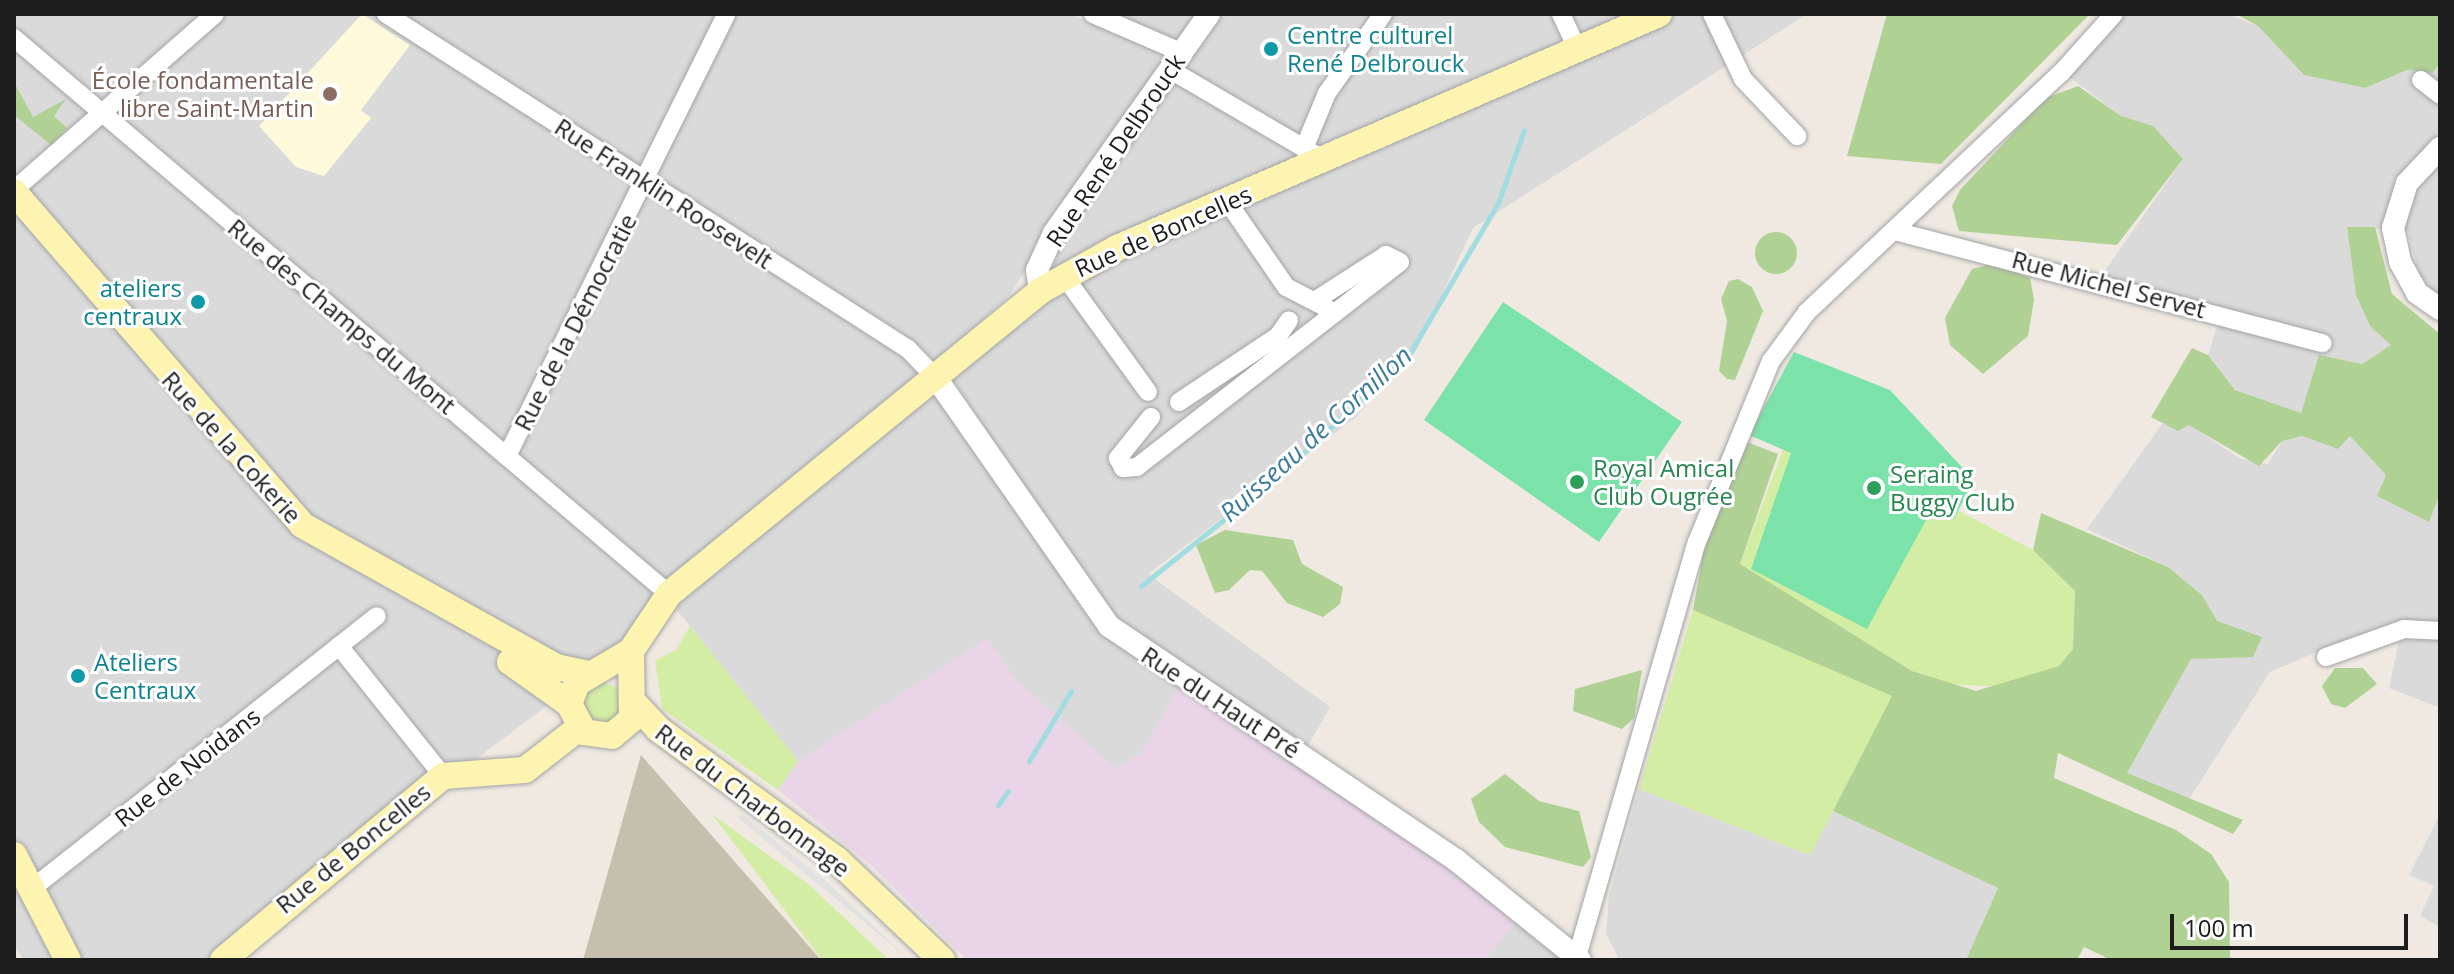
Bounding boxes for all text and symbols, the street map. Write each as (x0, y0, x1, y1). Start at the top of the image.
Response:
place label: Centre culturel René Delbrouck (1287, 21, 1464, 77)
marker: Centre culturel René Delbrouck (1262, 40, 1280, 58)
street label: Rue René Delbrouck (1040, 48, 1190, 252)
place label: École fondamentale libre Saint-Martin (92, 66, 314, 122)
marker: École fondamentale libre Saint-Martin (321, 85, 339, 103)
street label: Rue Franklin Roosevelt (550, 112, 778, 274)
street label: Rue de Boncelles (1070, 179, 1256, 283)
street label: Rue de la Démocratie (508, 209, 642, 435)
street label: Rue des Champs du Mont (223, 212, 461, 420)
street label: Rue Michel Servet (2009, 244, 2209, 324)
place label: ateliers centraux (83, 274, 182, 330)
marker: ateliers centraux (189, 293, 207, 311)
water label: Ruisseau de Cornillon (1214, 340, 1418, 528)
street label: Rue de la Cokerie (156, 365, 308, 529)
place label: Royal Amical Club Ougrée (1593, 454, 1734, 510)
place label: Seraing Buggy Club (1890, 460, 2015, 516)
marker: Royal Amical Club Ougrée (1568, 473, 1586, 491)
marker: Seraing Buggy Club (1865, 479, 1883, 497)
street label: Rue du Haut Pré (1136, 640, 1306, 764)
place label: Ateliers Centraux (94, 648, 196, 704)
marker: Ateliers Centraux (69, 667, 87, 685)
street label: Rue de Noidans (109, 701, 265, 833)
street label: Rue du Charbonnage (650, 717, 856, 883)
street label: Rue de Boncelles (270, 777, 436, 919)
scale bar (2174, 898, 2412, 948)
text: 100 m (2184, 911, 2254, 944)

